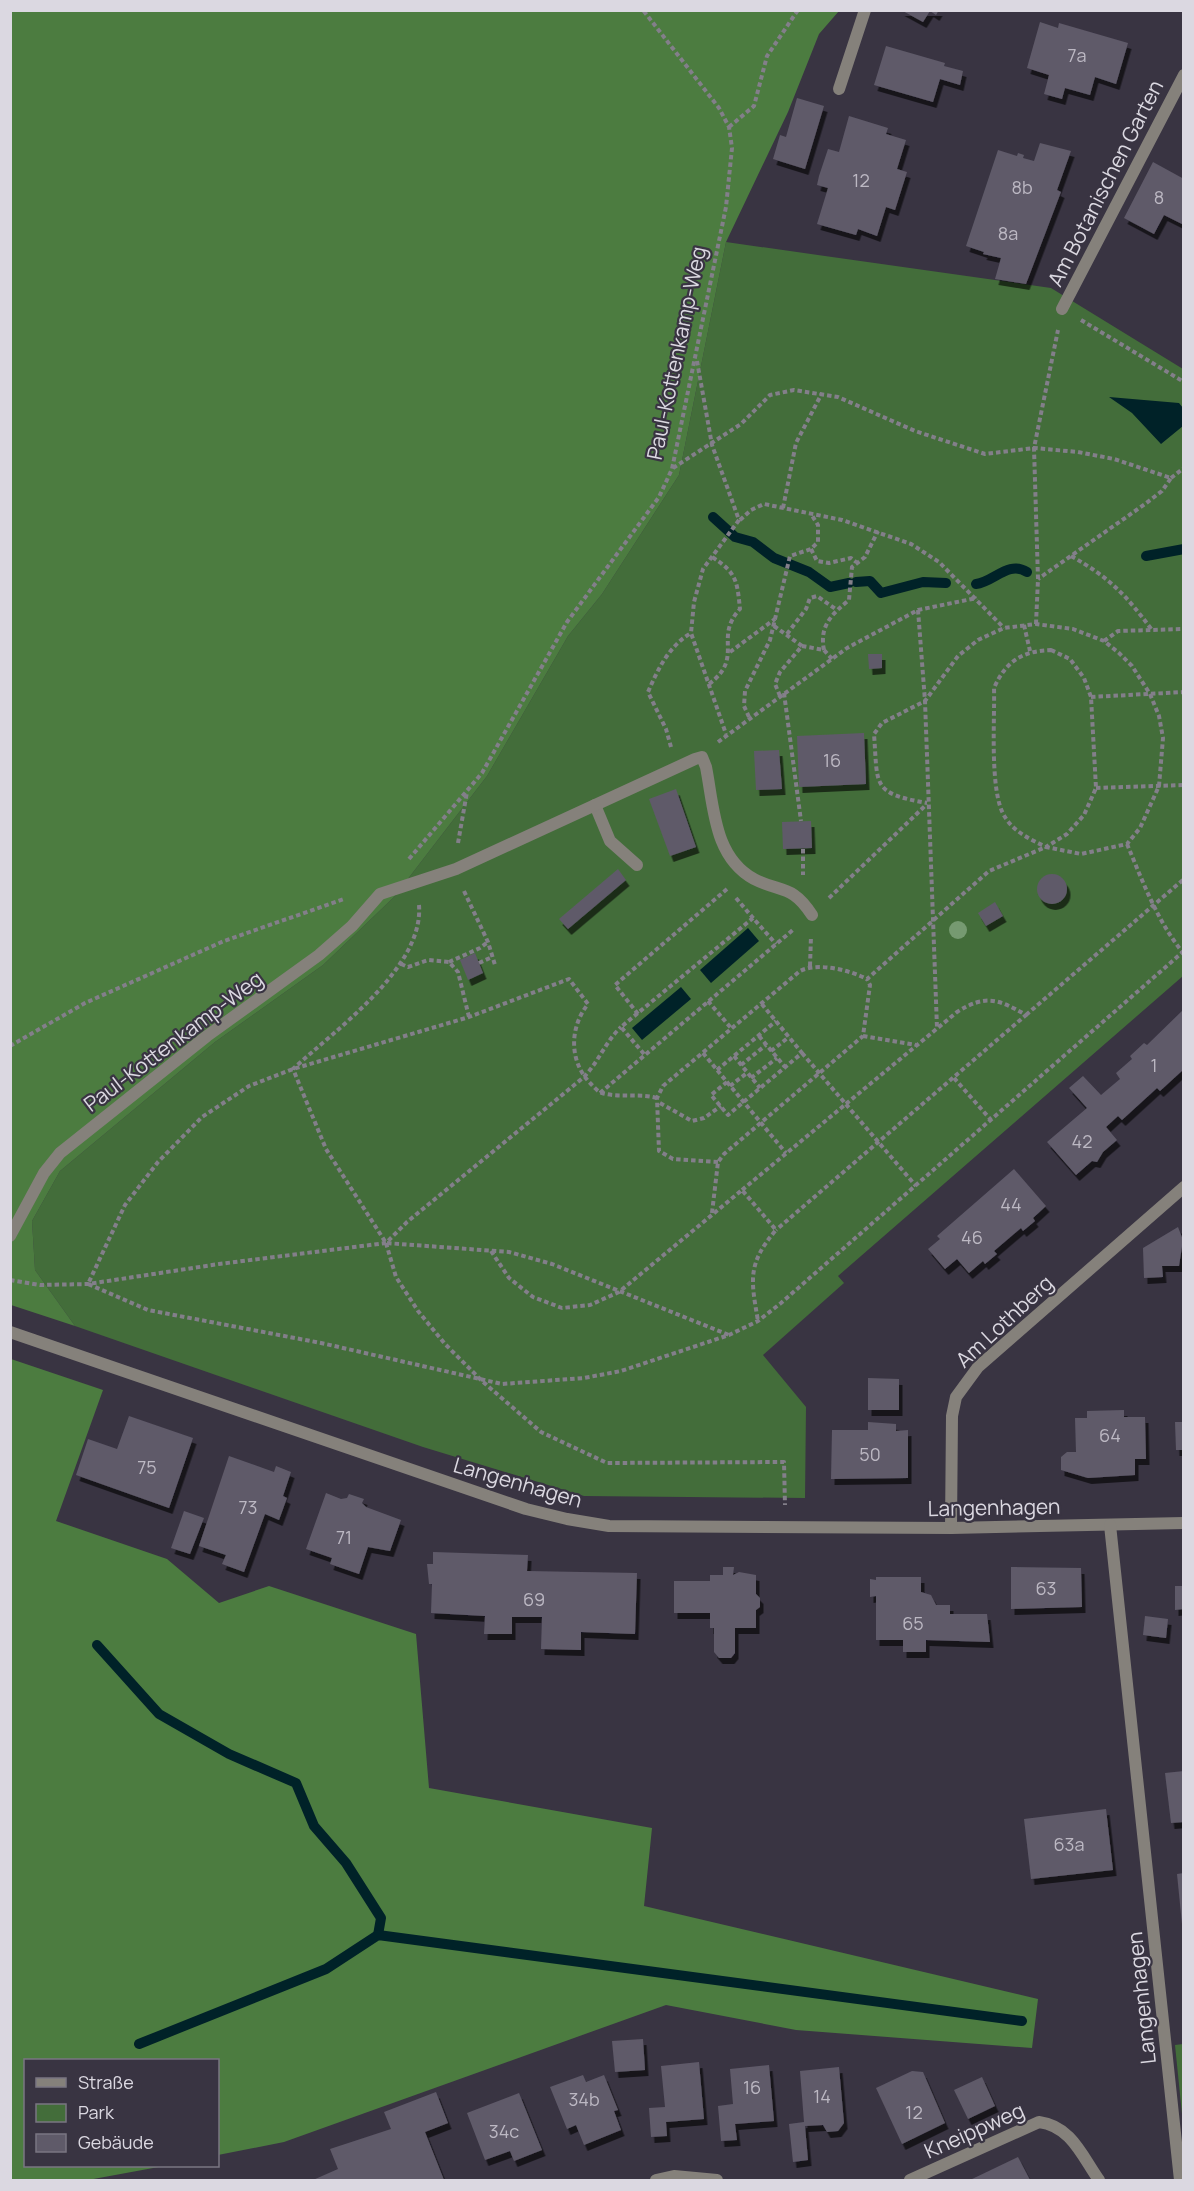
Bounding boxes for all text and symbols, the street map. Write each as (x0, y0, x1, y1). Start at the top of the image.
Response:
house number: 7a (1067, 43, 1087, 67)
street label: Am Botanischen Garten (1041, 75, 1169, 291)
house number: 12 (852, 168, 870, 192)
house number: 8b (1011, 175, 1033, 199)
house number: 8 (1154, 185, 1164, 209)
house number: 8a (998, 221, 1018, 245)
street label: Paul-Kottenkamp-Weg (640, 244, 712, 462)
house number: 16 (823, 748, 841, 772)
street label: Paul-Kottenkamp-Weg (78, 964, 268, 1118)
house number: 1 (1150, 1053, 1158, 1077)
house number: 42 (1072, 1129, 1092, 1153)
house number: 44 (1000, 1192, 1022, 1216)
house number: 46 (961, 1225, 983, 1249)
street label: Am Lothberg (949, 1269, 1059, 1373)
house number: 64 (1099, 1423, 1121, 1447)
house number: 50 (859, 1442, 881, 1466)
street label: Langenhagen (450, 1450, 586, 1514)
house number: 75 (137, 1455, 157, 1479)
street label: Langenhagen (927, 1492, 1061, 1522)
house number: 73 (239, 1495, 258, 1519)
house number: 71 (336, 1525, 352, 1549)
house number: 63 (1035, 1576, 1057, 1600)
house number: 69 (523, 1587, 545, 1611)
house number: 65 (902, 1611, 924, 1635)
house number: 63a (1053, 1832, 1085, 1856)
street label: Langenhagen (1120, 1931, 1162, 2065)
legend (24, 2059, 219, 2167)
text: Straße (78, 2070, 134, 2094)
house number: 16 (743, 2075, 761, 2099)
house number: 14 (813, 2084, 831, 2108)
house number: 34b (568, 2087, 600, 2111)
street label: Kneippweg (919, 2095, 1029, 2165)
text: Park (78, 2100, 115, 2124)
house number: 12 (905, 2100, 923, 2124)
house number: 34c (489, 2119, 519, 2143)
text: Gebäude (78, 2130, 154, 2154)

